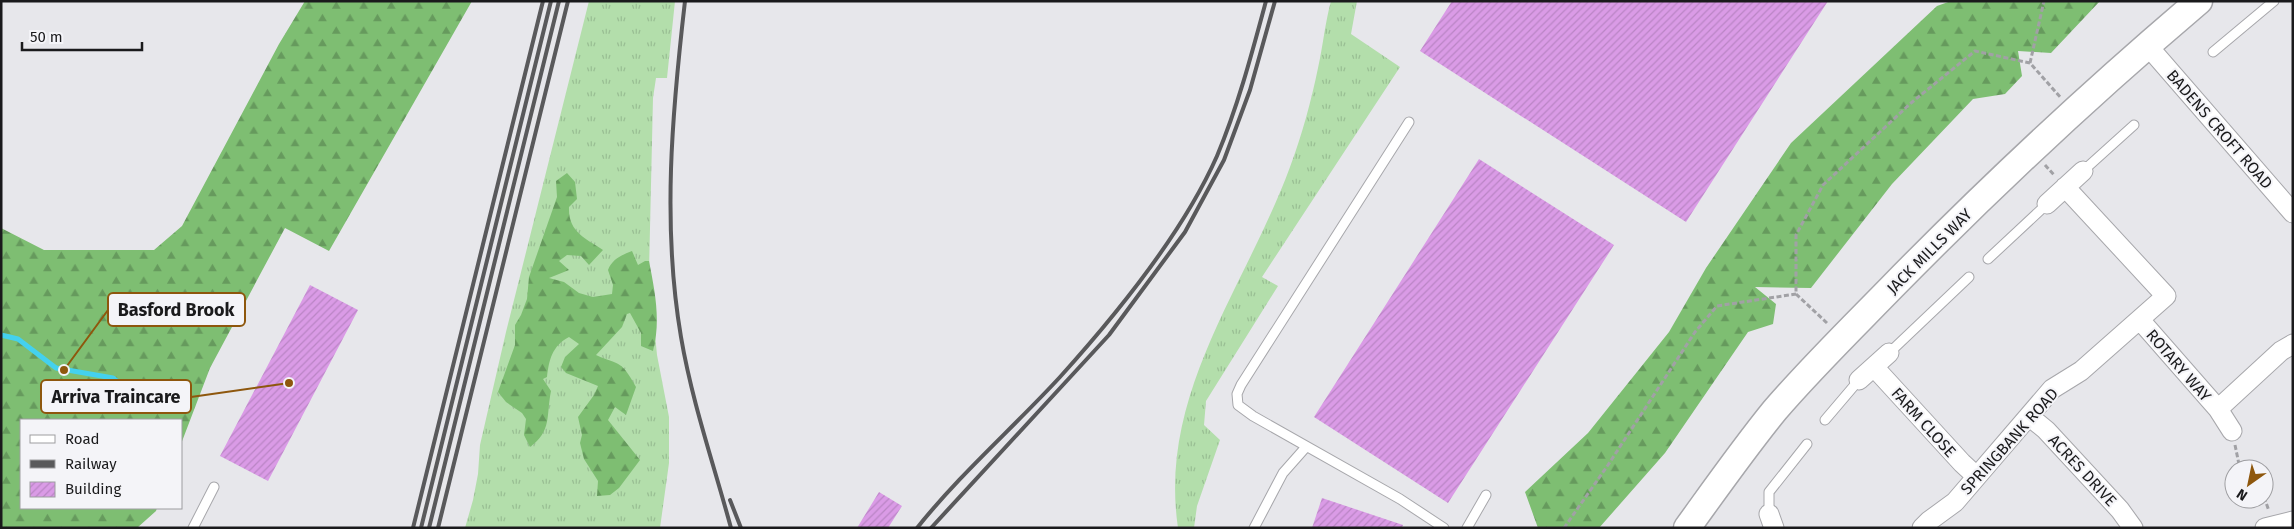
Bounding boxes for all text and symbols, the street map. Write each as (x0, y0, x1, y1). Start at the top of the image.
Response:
scale bar (22, 20, 142, 52)
text: 50 m (30, 28, 63, 46)
street label: BADENS CROFT ROAD (2163, 66, 2276, 193)
street label: JACK MILLS WAY (1883, 205, 1976, 298)
callout: Basford Brook (108, 293, 245, 326)
text: Basford Brook (118, 299, 235, 321)
street label: ROTARY WAY (2142, 325, 2215, 405)
callout: Arriva Traincare (41, 380, 191, 413)
street label: FARM CLOSE (1887, 384, 1960, 461)
street label: SPRINGBANK ROAD (1957, 384, 2062, 499)
text: Arriva Traincare (50, 386, 181, 408)
legend (20, 419, 182, 509)
text: Road (65, 430, 100, 448)
street label: ACRES DRIVE (2045, 431, 2121, 510)
text: Railway (65, 455, 117, 473)
north arrow (2224, 459, 2274, 509)
text: Building (65, 480, 121, 498)
text: N (2234, 485, 2251, 504)

